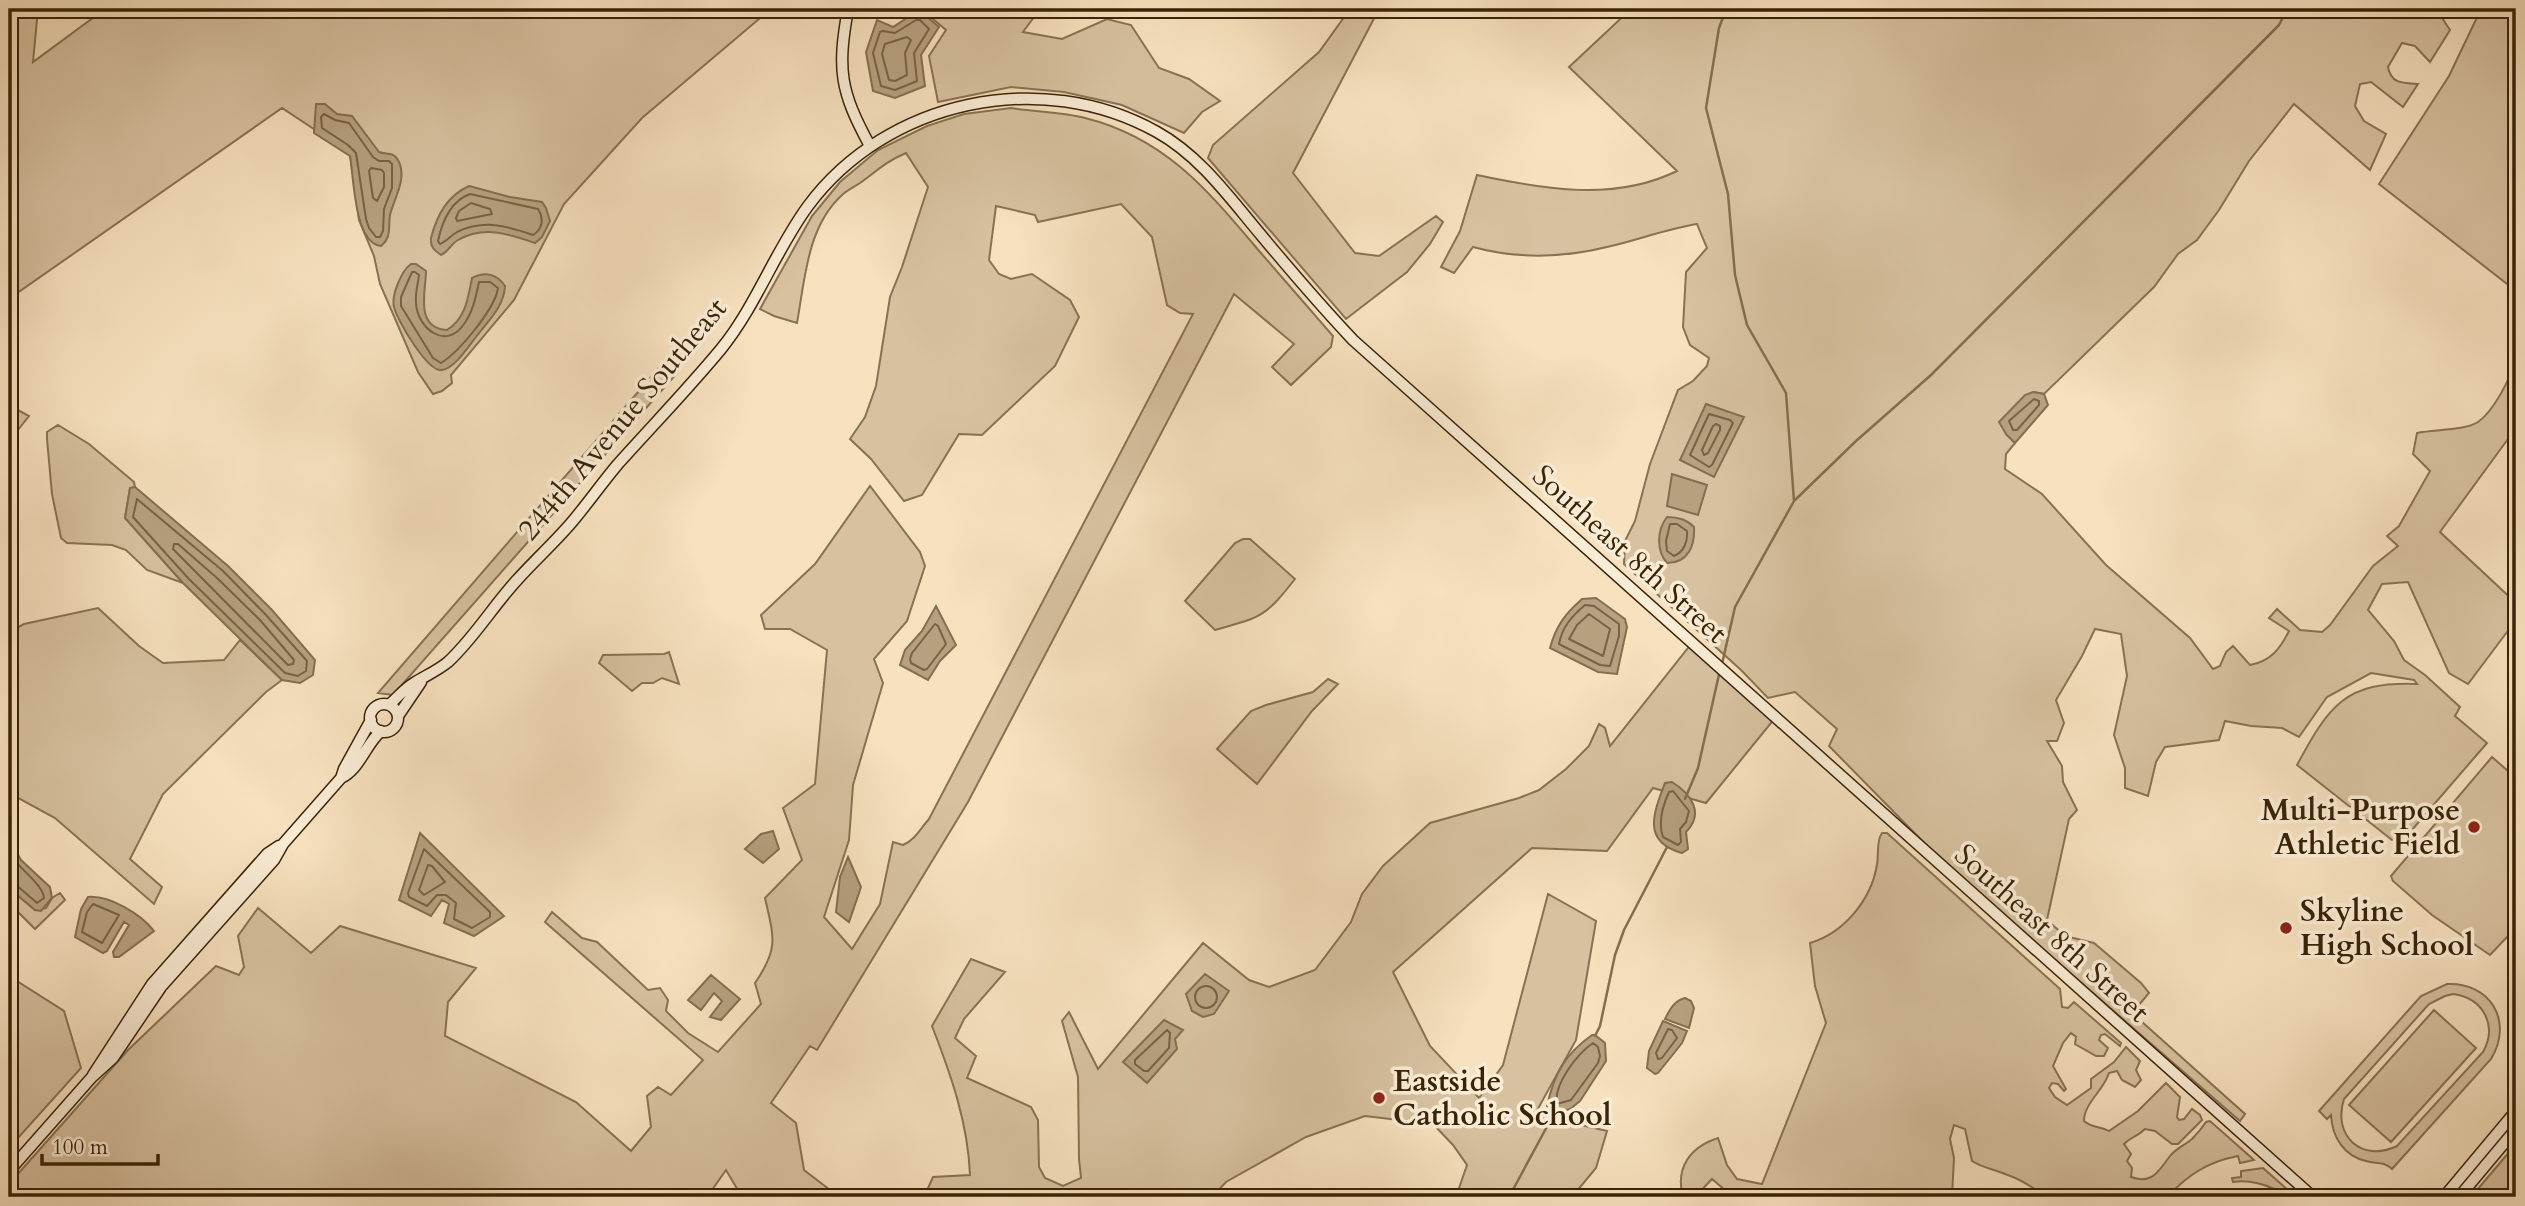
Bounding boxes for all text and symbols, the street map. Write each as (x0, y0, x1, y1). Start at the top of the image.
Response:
street label: 244th Avenue Southeast (509, 289, 737, 549)
street label: Southeast 8th Street (1523, 456, 1736, 653)
place label: Multi-Purpose Athletic Field (2261, 790, 2460, 865)
marker: Multi-Purpose Athletic Field (2466, 819, 2482, 835)
street label: Southeast 8th Street (1945, 835, 2158, 1032)
place label: Skyline High School (2300, 891, 2474, 966)
marker: Skyline High School (2278, 920, 2294, 936)
place label: Eastside Catholic School (1393, 1061, 1612, 1136)
marker: Eastside Catholic School (1371, 1090, 1387, 1106)
scale bar (42, 1122, 158, 1166)
text: 100 m (52, 1133, 108, 1162)

